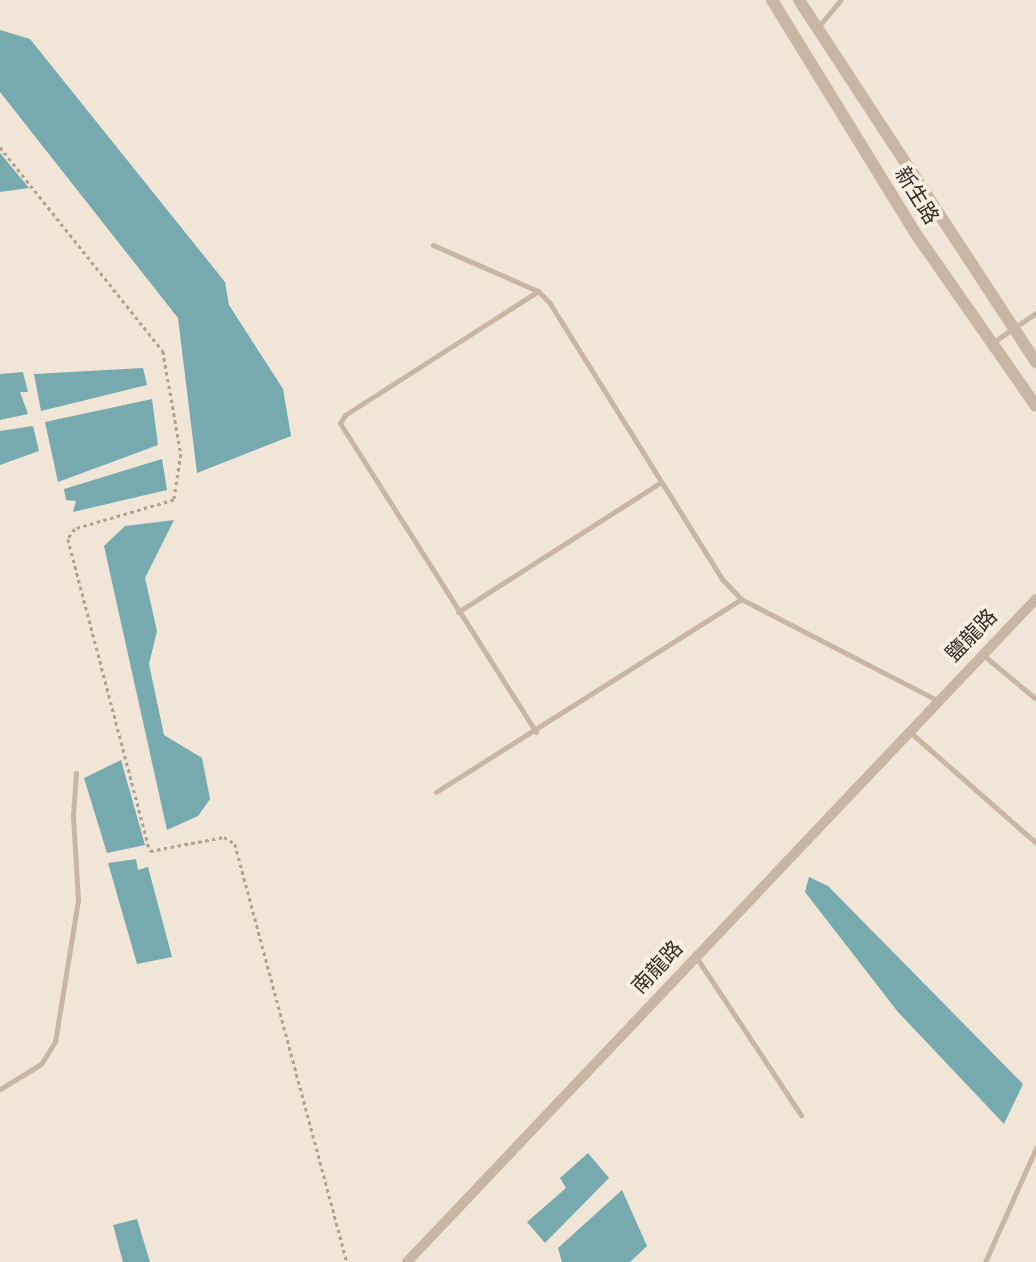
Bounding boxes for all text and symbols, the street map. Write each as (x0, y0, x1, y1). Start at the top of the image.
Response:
street label: 新生路 (889, 163, 943, 229)
street label: 鹽龍路 (941, 605, 1003, 667)
street label: 南龍路 (627, 936, 689, 1000)

